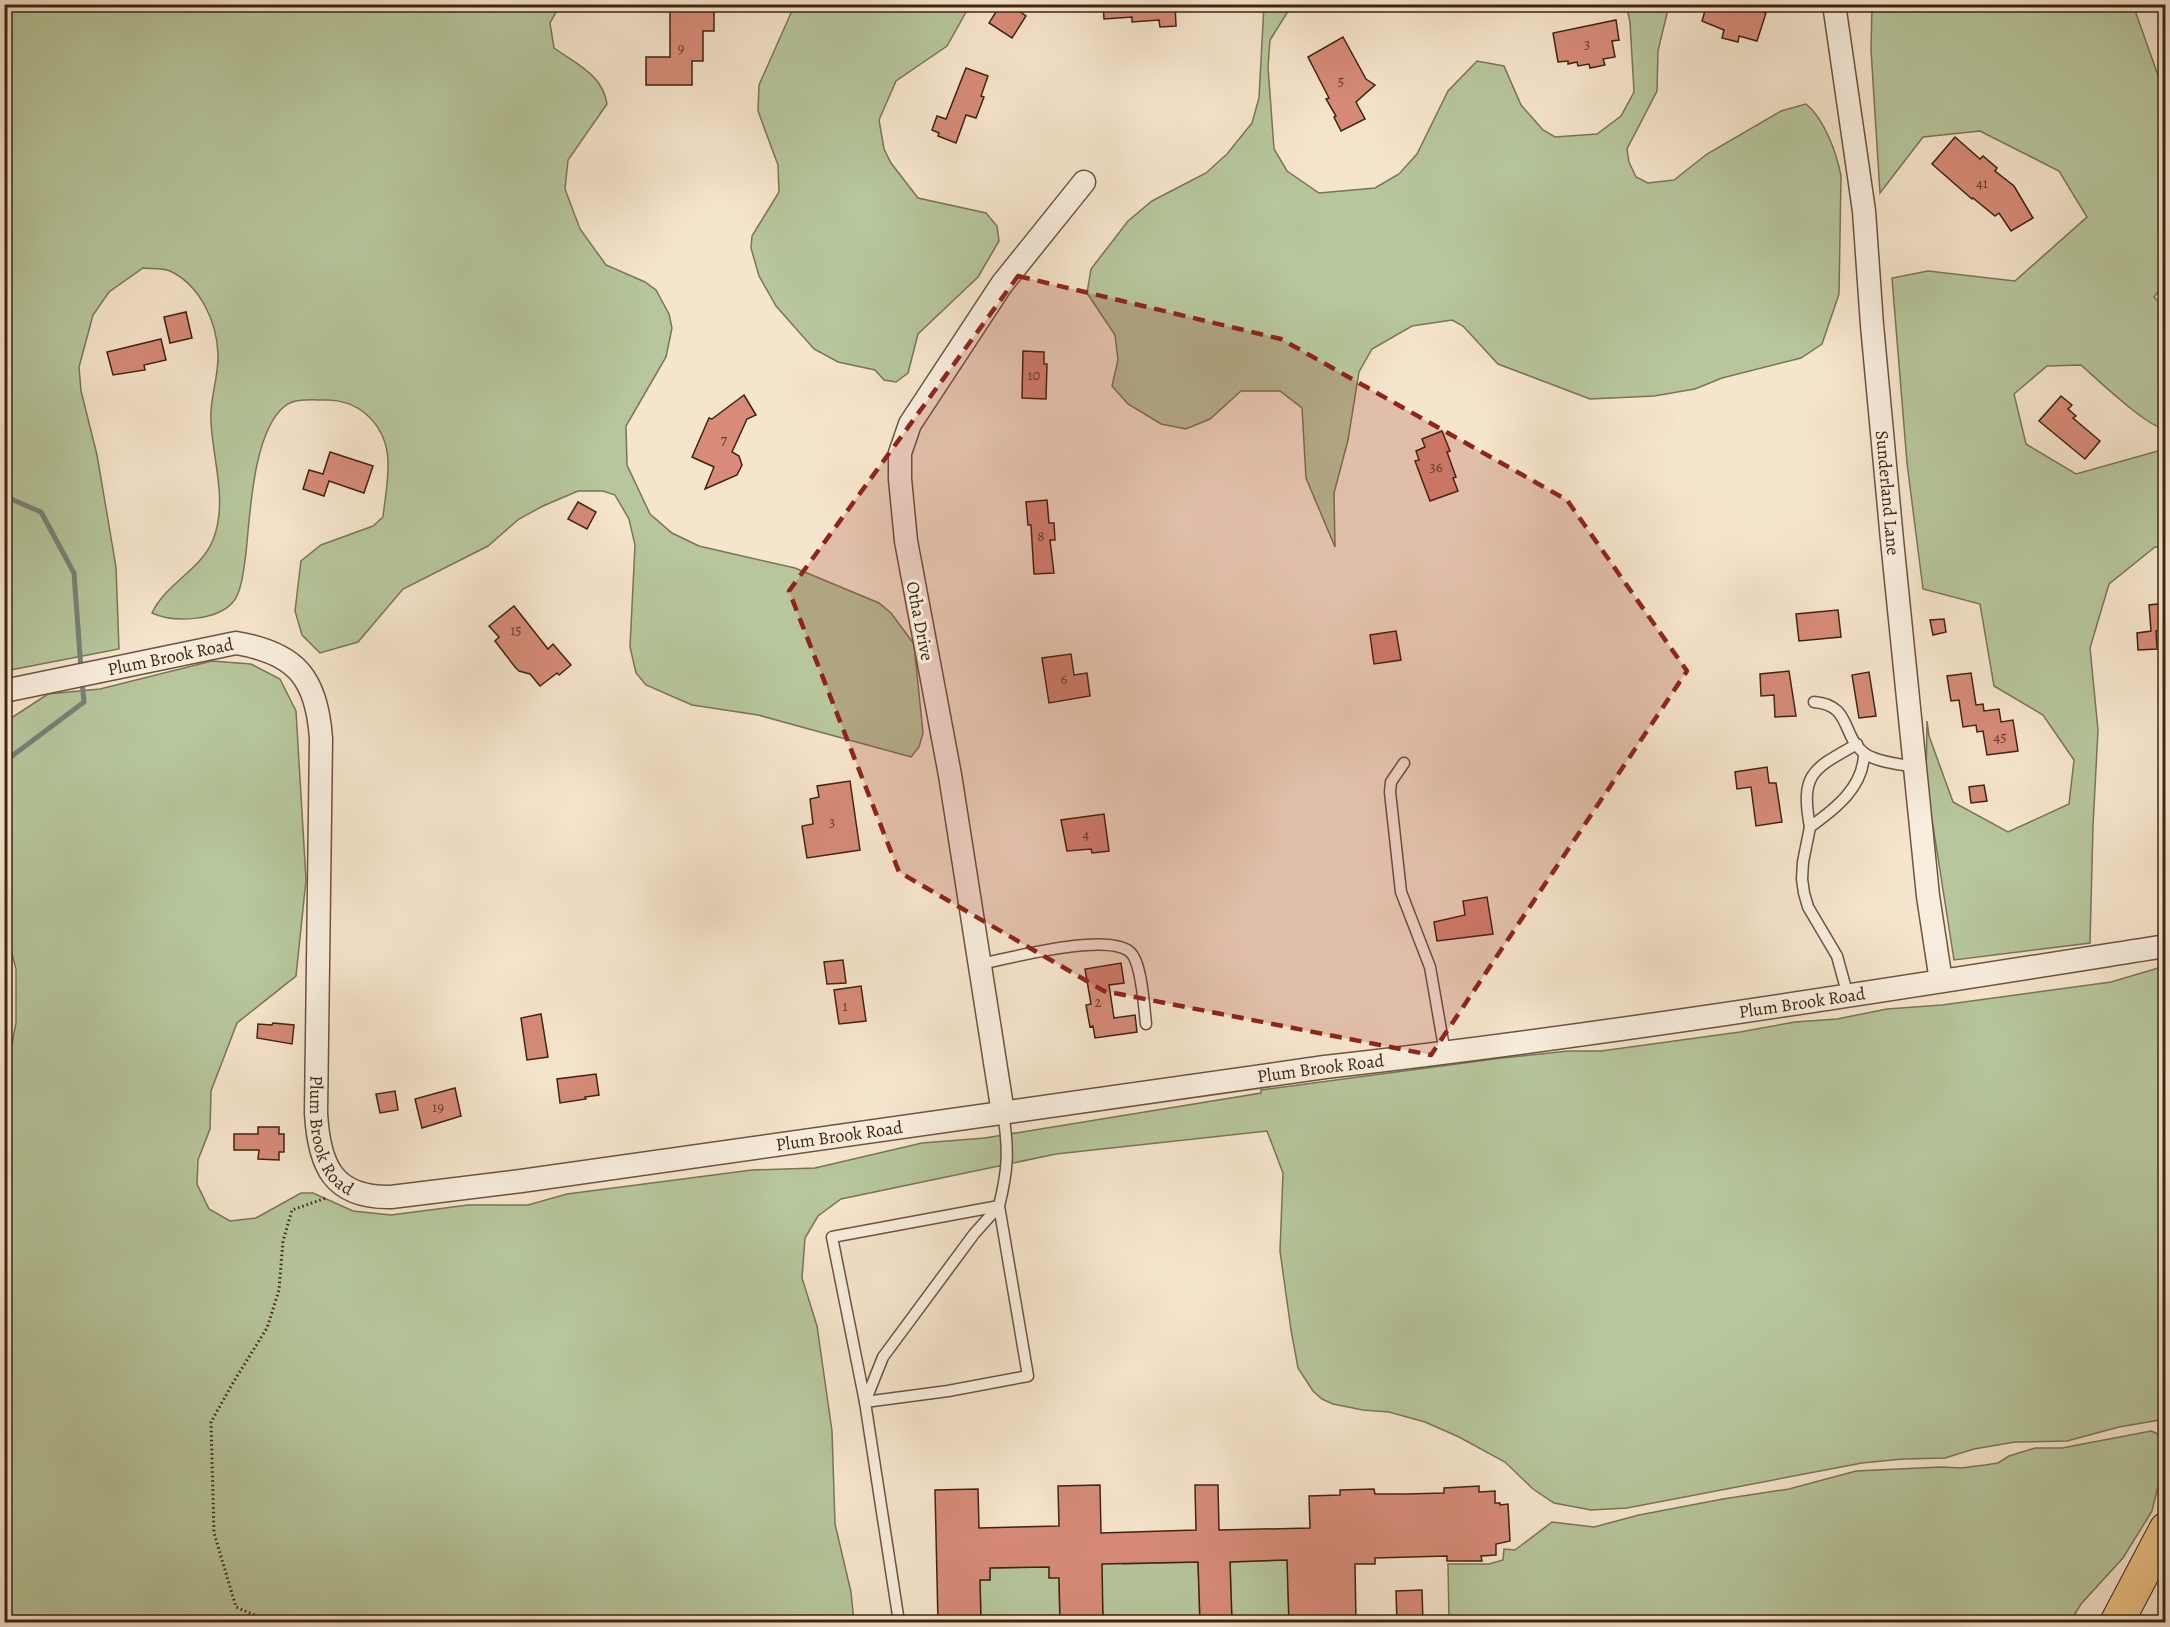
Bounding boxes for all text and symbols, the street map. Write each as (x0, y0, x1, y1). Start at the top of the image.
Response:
house number: 3 (1584, 34, 1590, 54)
house number: 9 (678, 38, 685, 58)
house number: 5 (1338, 71, 1344, 91)
house number: 41 (1976, 173, 1988, 193)
house number: 10 (1027, 365, 1041, 385)
street label: Sunderland Lane (1870, 429, 1905, 556)
house number: 7 (721, 430, 728, 450)
house number: 36 (1429, 457, 1443, 477)
house number: 8 (1037, 526, 1045, 546)
street label: Otha Drive (901, 579, 939, 663)
house number: 15 (510, 620, 522, 640)
street label: Plum Brook Road (105, 632, 236, 681)
house number: 6 (1061, 669, 1068, 689)
house number: 45 (1993, 727, 2007, 747)
house number: 3 (829, 812, 835, 832)
house number: 4 (1083, 824, 1090, 844)
street label: Plum Brook Road (1737, 981, 1867, 1024)
house number: 2 (1094, 992, 1102, 1012)
house number: 1 (842, 996, 848, 1016)
street label: Plum Brook Road (1255, 1048, 1386, 1089)
street label: Plum Brook Road (304, 1075, 358, 1201)
house number: 19 (432, 1097, 444, 1117)
street label: Plum Brook Road (774, 1115, 905, 1157)

